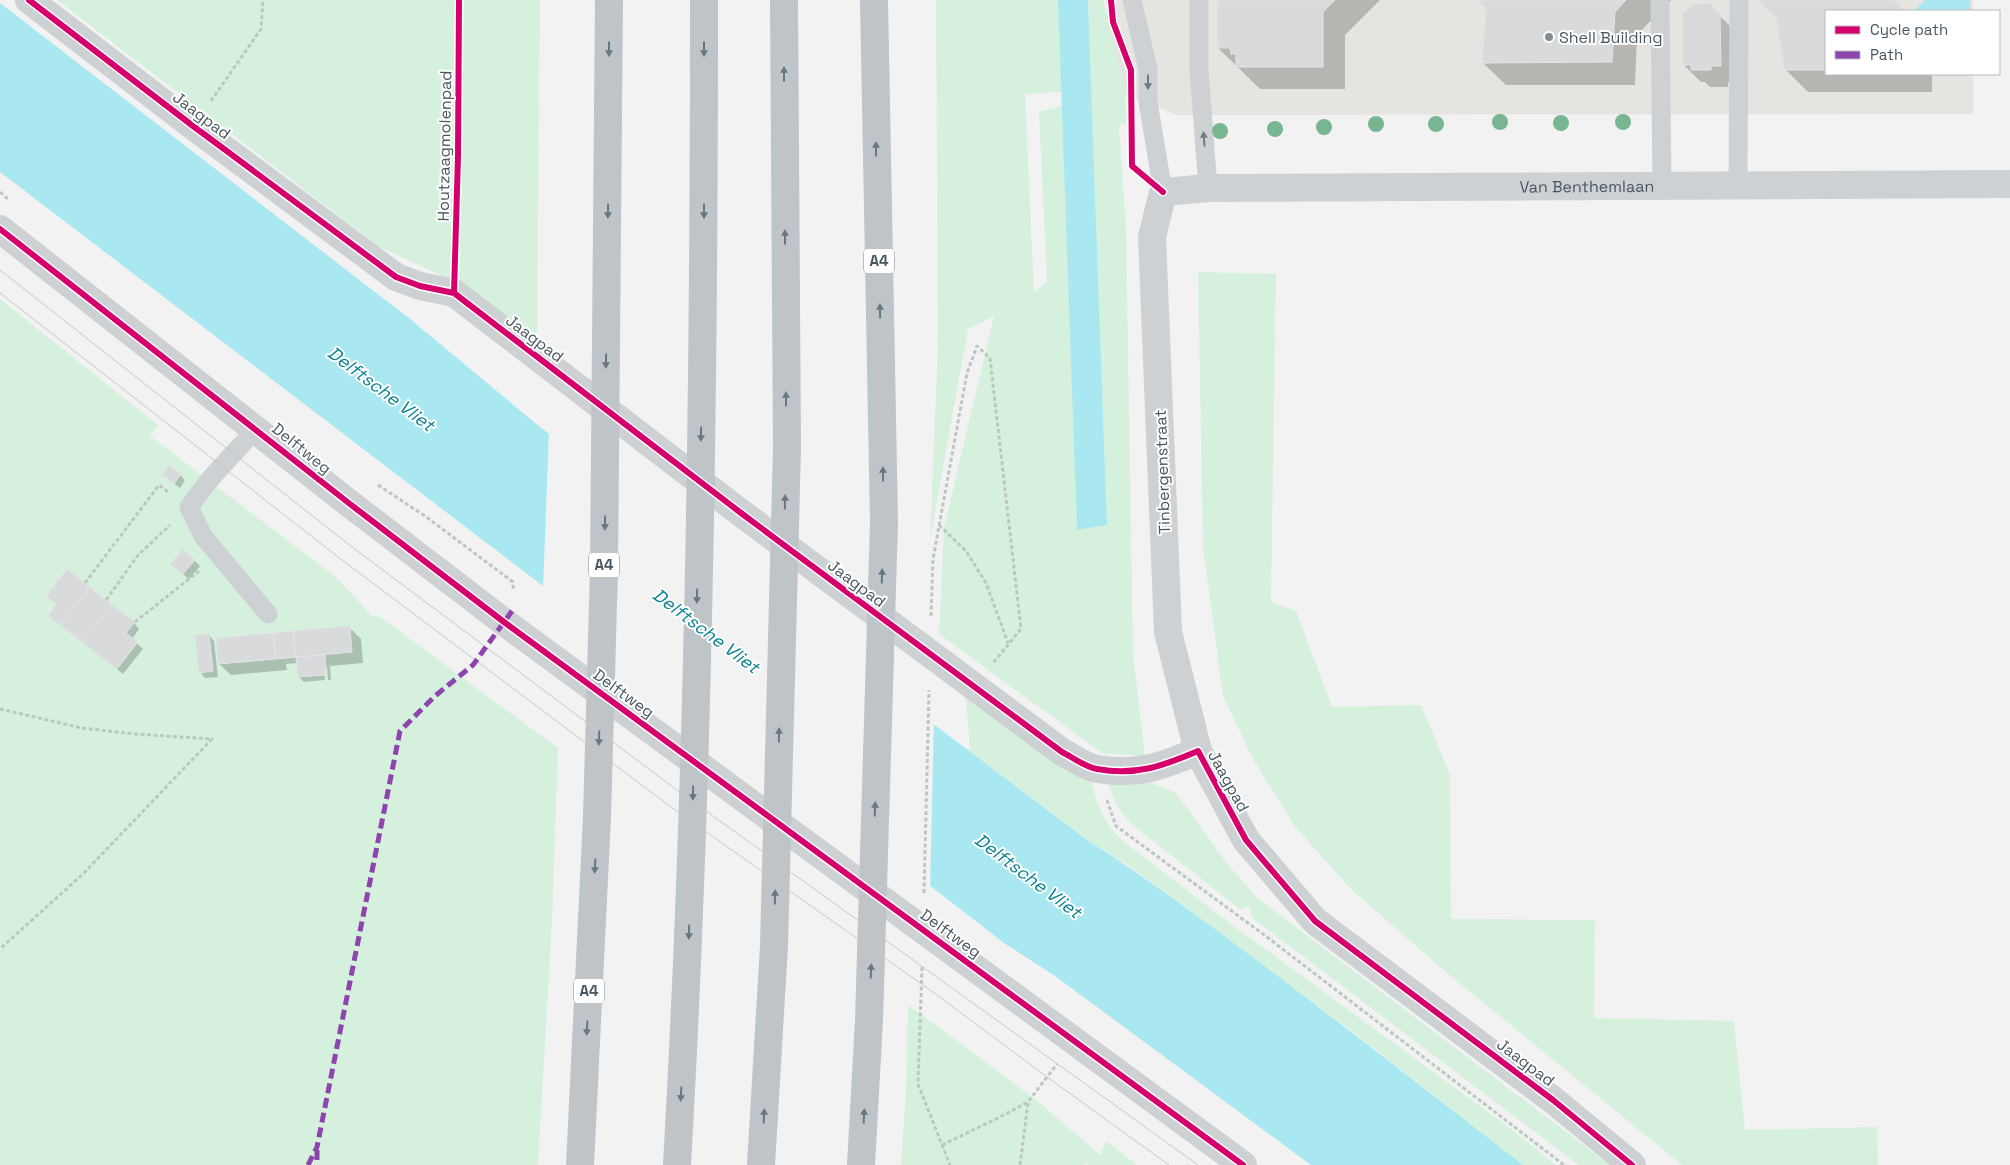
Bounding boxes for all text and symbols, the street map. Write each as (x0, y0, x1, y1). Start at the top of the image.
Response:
legend (1825, 10, 2000, 75)
text: Cycle path (1870, 20, 1948, 39)
place label: Shell Building (1559, 27, 1663, 48)
marker: Shell Building (1543, 31, 1555, 43)
one-way arrow (605, 41, 613, 57)
one-way arrow (700, 41, 708, 57)
text: Path (1870, 45, 1903, 64)
one-way arrow (780, 66, 788, 82)
street label: Houtzaagmolenpad (433, 70, 456, 222)
one-way arrow (1144, 74, 1152, 90)
street label: Jaagpad (169, 87, 235, 144)
one-way arrow (1200, 131, 1208, 147)
one-way arrow (872, 140, 880, 156)
street label: Van Benthemlaan (1519, 176, 1654, 197)
one-way arrow (604, 203, 612, 219)
one-way arrow (700, 203, 708, 219)
one-way arrow (781, 229, 789, 245)
road number: A4 (864, 248, 894, 274)
one-way arrow (875, 303, 883, 319)
street label: Jaagpad (502, 310, 568, 367)
water label: Delftsche Vliet (323, 341, 441, 437)
one-way arrow (602, 353, 610, 369)
one-way arrow (782, 391, 790, 407)
street label: Tinbergenstraat (1150, 409, 1175, 535)
street label: Delftweg (268, 418, 336, 479)
one-way arrow (697, 426, 705, 442)
one-way arrow (879, 465, 887, 481)
one-way arrow (781, 494, 789, 510)
one-way arrow (600, 516, 608, 532)
road number: A4 (589, 552, 619, 578)
street label: Jaagpad (824, 555, 890, 612)
one-way arrow (878, 568, 886, 584)
water label: Delftsche Vliet (648, 583, 766, 679)
one-way arrow (693, 588, 701, 604)
street label: Delftweg (589, 664, 658, 723)
one-way arrow (776, 727, 784, 743)
one-way arrow (595, 731, 603, 747)
street label: Jaagpad (1203, 747, 1254, 816)
one-way arrow (688, 786, 696, 802)
one-way arrow (872, 801, 880, 817)
water label: Delftsche Vliet (970, 828, 1088, 924)
one-way arrow (590, 858, 598, 874)
one-way arrow (771, 889, 779, 905)
street label: Delftweg (916, 904, 985, 963)
one-way arrow (685, 924, 693, 940)
one-way arrow (867, 963, 875, 979)
road number: A4 (574, 978, 604, 1004)
one-way arrow (583, 1021, 591, 1037)
street label: Jaagpad (1493, 1034, 1559, 1091)
one-way arrow (677, 1086, 685, 1102)
one-way arrow (761, 1108, 769, 1124)
one-way arrow (860, 1108, 868, 1124)

